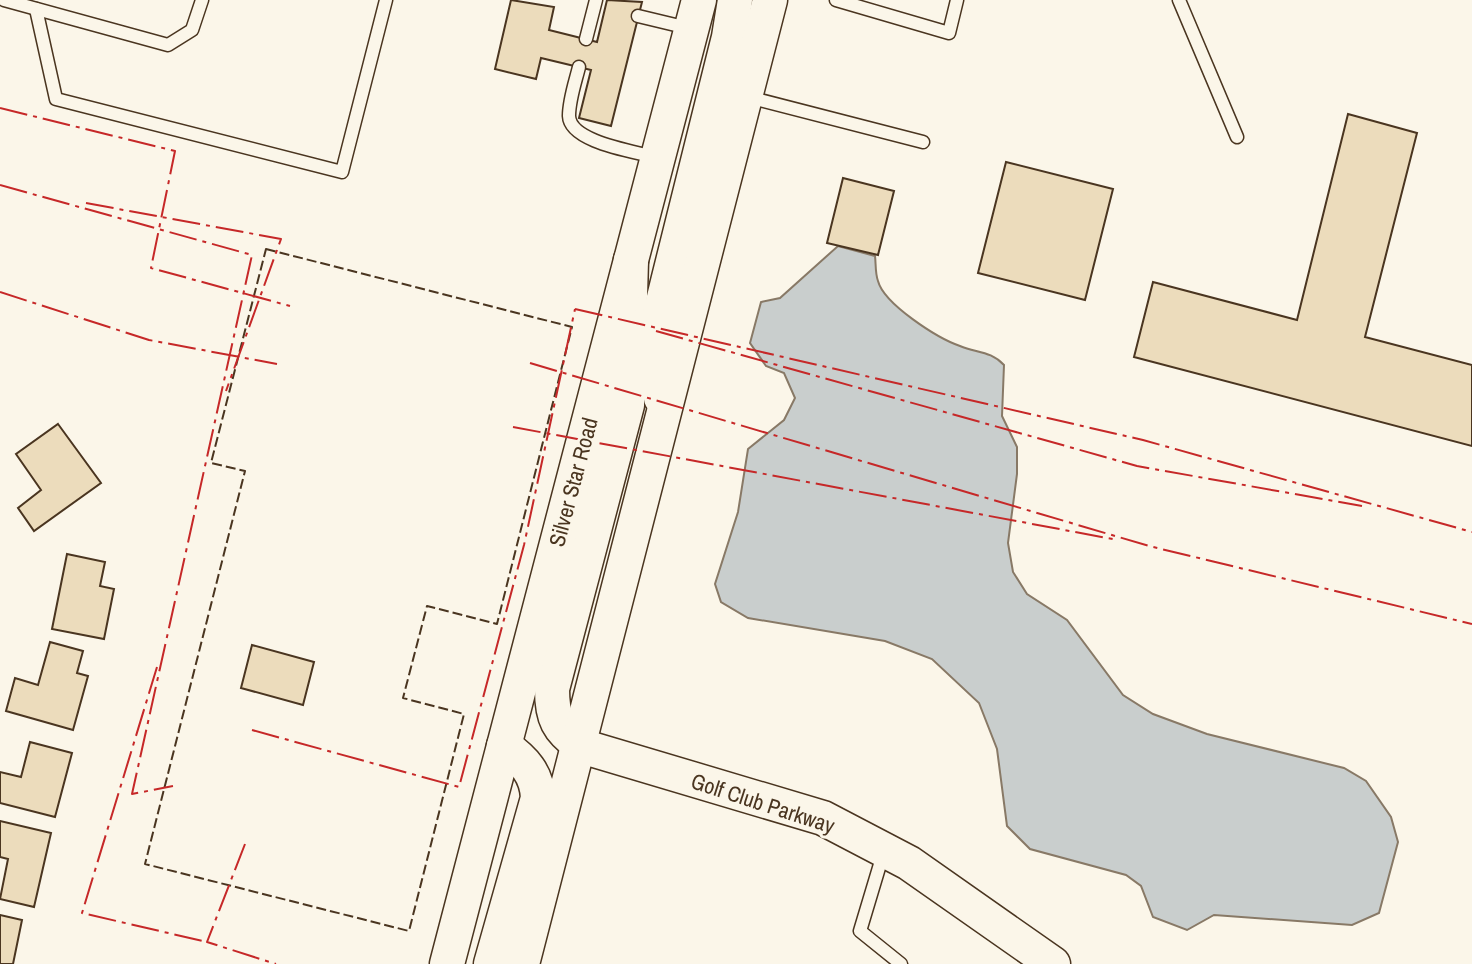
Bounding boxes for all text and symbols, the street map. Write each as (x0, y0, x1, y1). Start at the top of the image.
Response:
street label: Silver Star Road (541, 414, 605, 550)
street label: Golf Club Parkway (687, 766, 839, 840)

